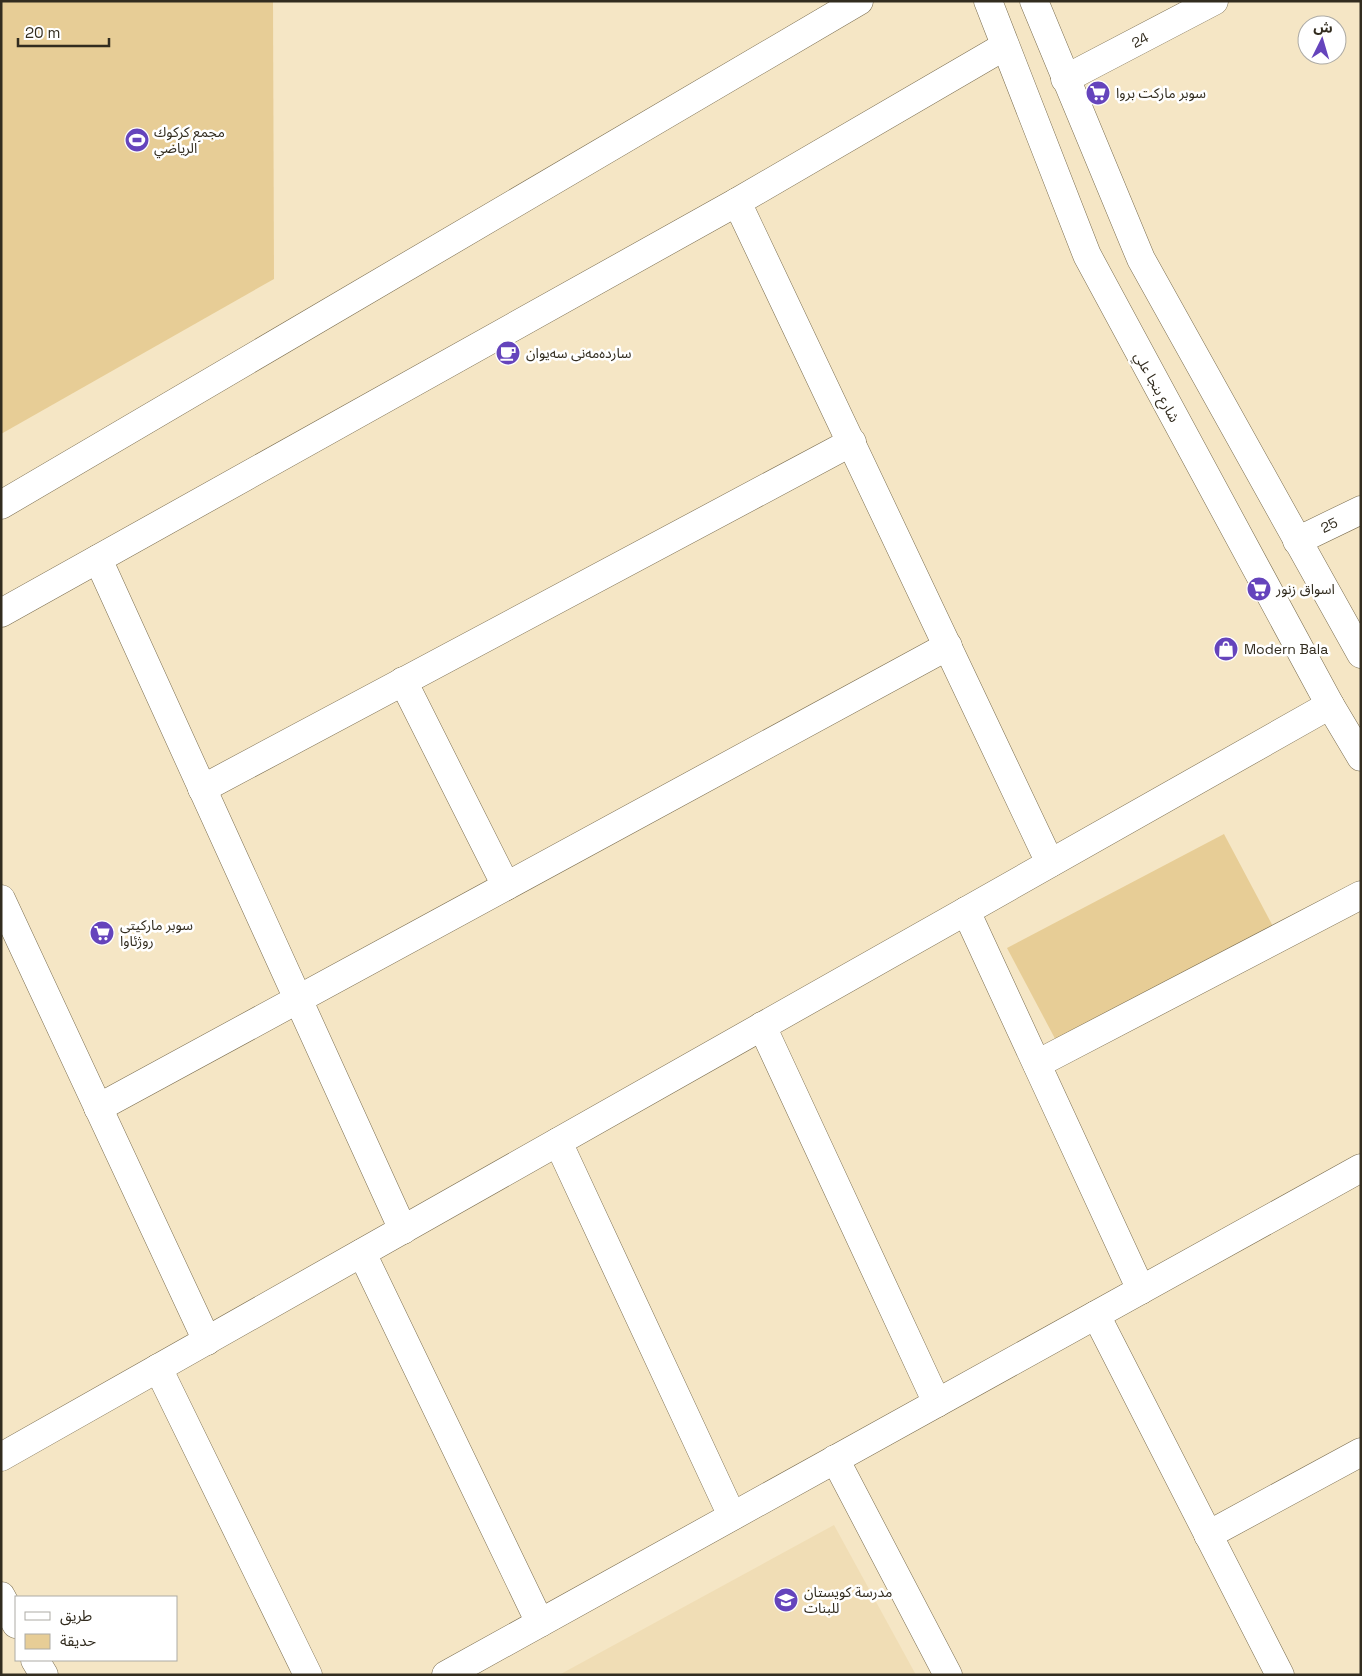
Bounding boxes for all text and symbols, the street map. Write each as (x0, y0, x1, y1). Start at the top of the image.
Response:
scale bar (18, 15, 109, 47)
north arrow (1297, 15, 1347, 65)
text: ش (1313, 17, 1333, 37)
text: 20 m (25, 23, 60, 42)
street label: 24 (1128, 28, 1152, 52)
supermarket icon: سوبر ماركت بروا (1085, 80, 1111, 106)
place label: سوبر ماركت بروا (1116, 84, 1206, 102)
place label: مجمع كركوك الرياضي (154, 123, 225, 159)
sports icon: مجمع كركوك الرياضي (124, 127, 150, 153)
cafe icon: ساردەمەنی سەیوان (495, 340, 521, 366)
place label: ساردەمەنی سەیوان (526, 344, 631, 362)
street label: شارع بنجا علي (1128, 349, 1184, 426)
street label: 25 (1317, 513, 1341, 537)
supermarket icon: اسواق زنور (1246, 576, 1272, 602)
place label: اسواق زنور (1275, 580, 1335, 598)
shop icon: Modern Bala (1213, 636, 1239, 662)
place label: Modern Bala (1244, 640, 1328, 658)
place label: سوبر ماركيتى روژئاوا (120, 916, 193, 950)
supermarket icon: سوبر ماركيتى روژئاوا (89, 920, 115, 946)
place label: مدرسة كويستان للبنات (804, 1583, 892, 1617)
school or university icon: مدرسة كويستان للبنات (773, 1587, 799, 1613)
legend (15, 1596, 178, 1661)
text: طريق (60, 1606, 92, 1626)
text: حديقة (60, 1631, 96, 1650)

